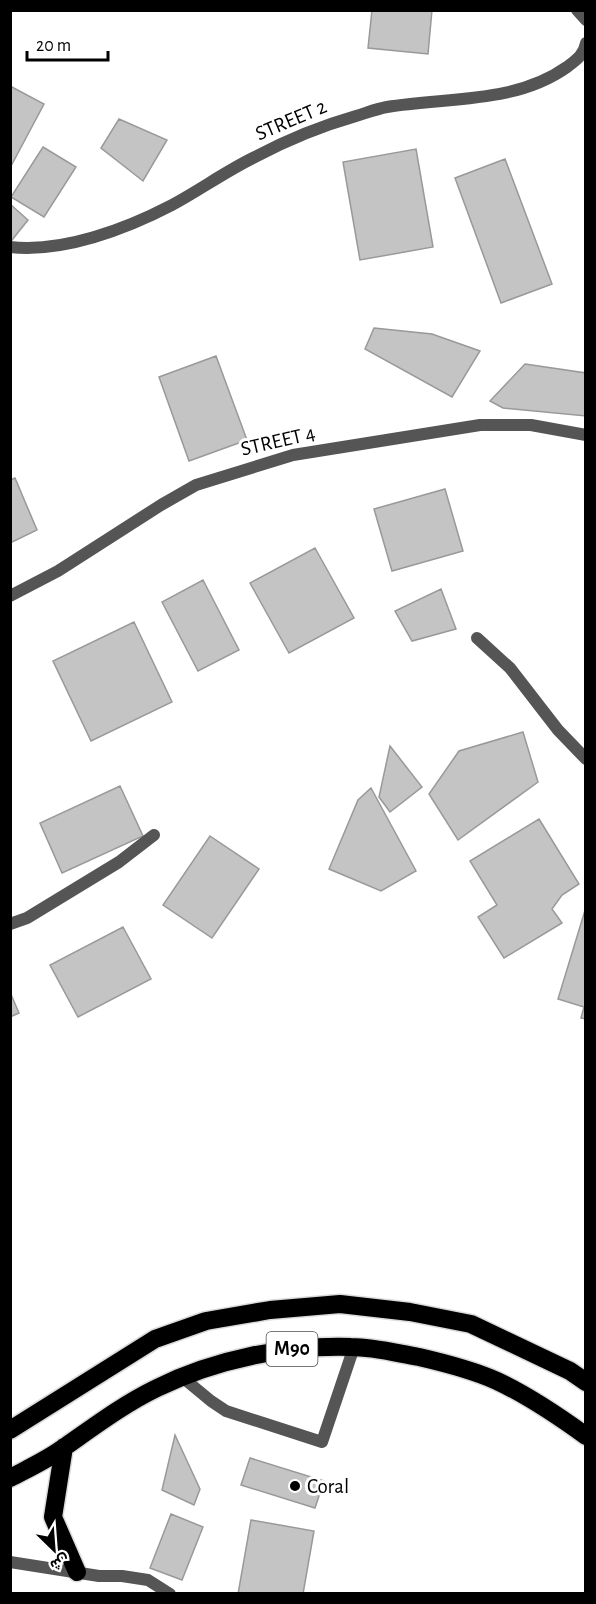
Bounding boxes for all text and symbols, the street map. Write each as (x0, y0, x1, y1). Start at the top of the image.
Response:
scale bar (27, 24, 108, 62)
text: 20 m (36, 37, 71, 55)
street label: STREET 2 (252, 96, 330, 144)
street label: STREET 4 (239, 422, 317, 460)
road number: M90 (266, 1332, 318, 1366)
place label: Coral (307, 1476, 349, 1497)
marker: Coral (288, 1479, 302, 1493)
north arrow (24, 1520, 84, 1580)
text: ش (47, 1550, 72, 1574)

